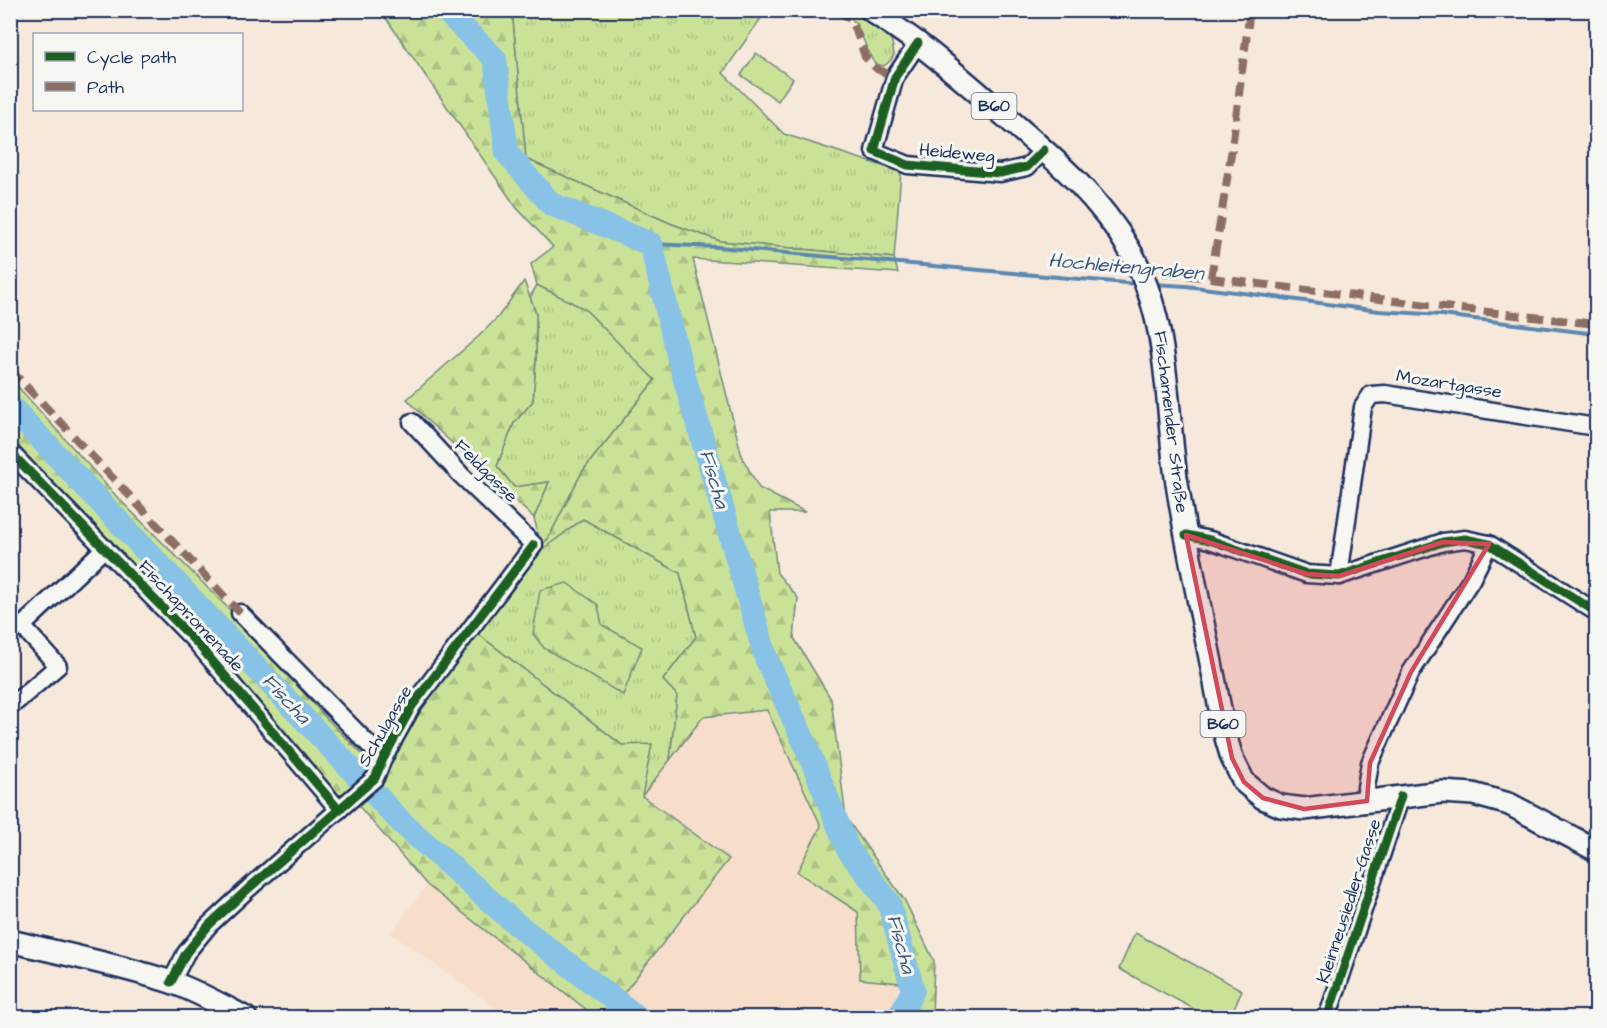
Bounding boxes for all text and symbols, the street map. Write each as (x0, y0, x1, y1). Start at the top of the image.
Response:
legend (33, 33, 243, 111)
text: Cycle path (87, 45, 176, 71)
text: Path (87, 75, 124, 100)
road number: B60 (972, 93, 1016, 119)
street label: Heideweg (918, 137, 996, 170)
water label: Hochleitengraben (1047, 246, 1207, 289)
street label: Fischamender Straße (1147, 330, 1195, 515)
street label: Mozartgasse (1394, 363, 1504, 406)
street label: Feldgasse (448, 434, 523, 509)
water label: Fischa (692, 446, 736, 512)
street label: Fischapromenade (133, 555, 250, 678)
water label: Fischa (255, 668, 317, 731)
street label: Schulgasse (352, 681, 419, 772)
road number: B60 (1200, 711, 1246, 737)
street label: Kleinneusiedler-Gasse (1311, 815, 1387, 986)
water label: Fischa (880, 912, 922, 977)

